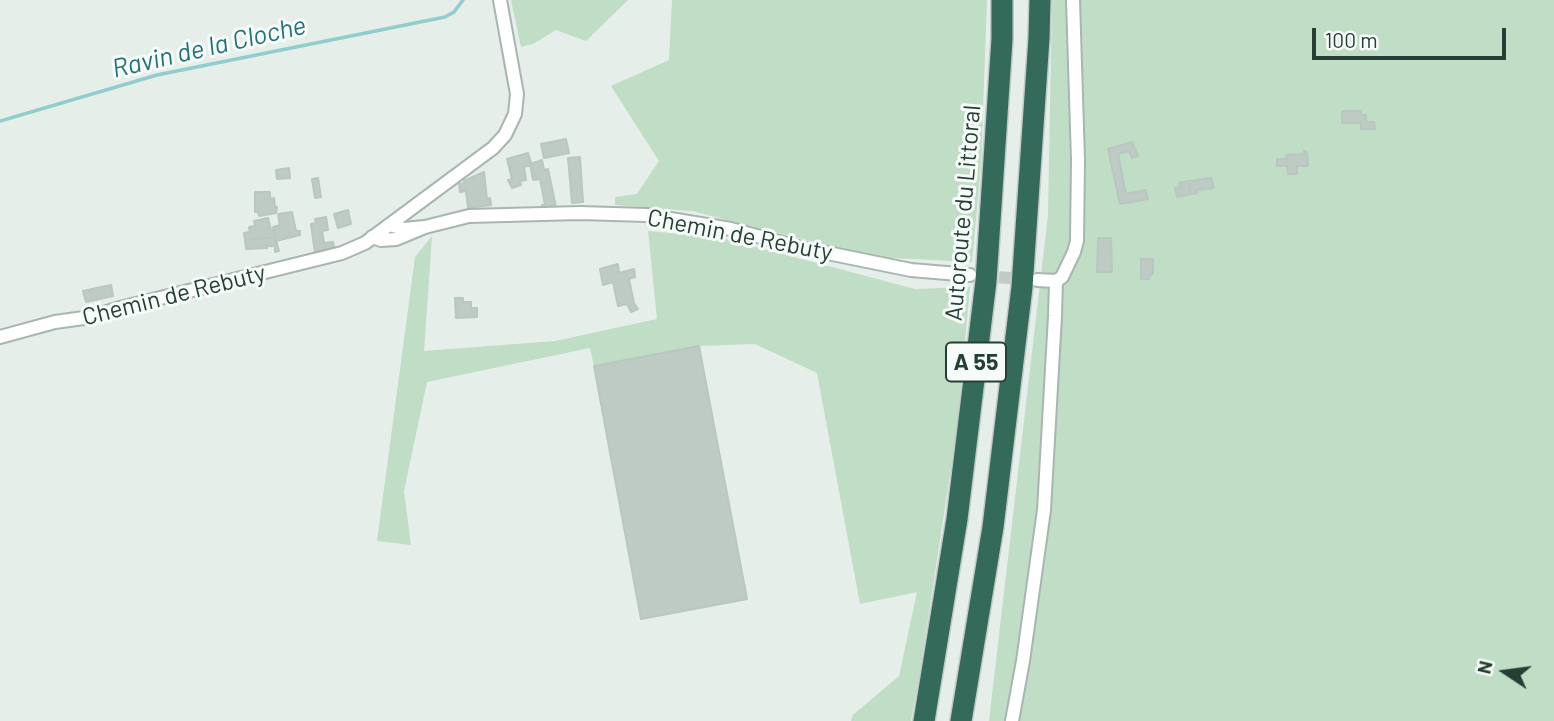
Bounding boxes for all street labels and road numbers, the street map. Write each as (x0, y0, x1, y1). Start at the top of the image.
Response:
street label: Autoroute du Littoral (939, 104, 987, 322)
street label: Chemin de Rebuty (645, 203, 835, 267)
street label: Chemin de Rebuty (79, 258, 269, 332)
road number: A 55 (946, 342, 1006, 382)

